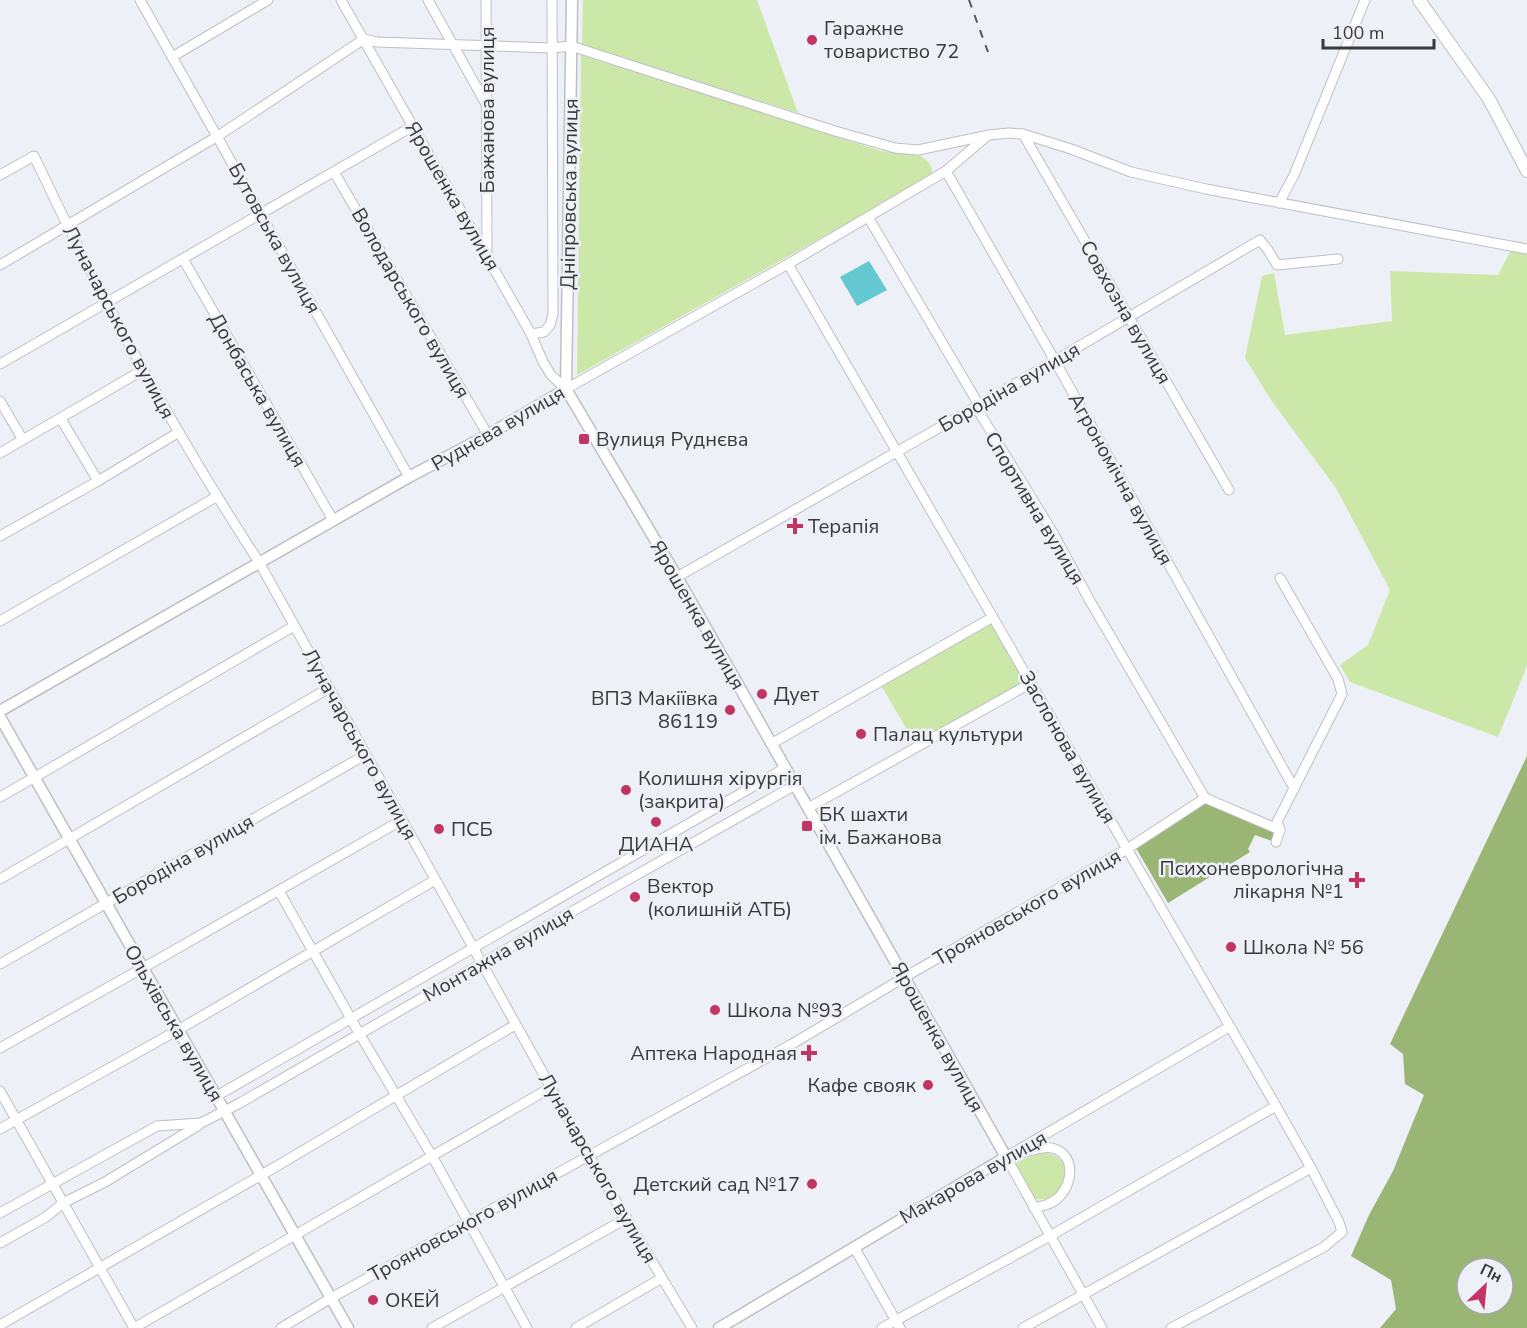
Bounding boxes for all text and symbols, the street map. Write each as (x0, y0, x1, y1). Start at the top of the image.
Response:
scale bar (1323, 12, 1434, 50)
place label: Гаражне товариство 72 (824, 15, 959, 65)
text: 100 m (1332, 21, 1384, 45)
street label: Бажанова вулиця (474, 26, 501, 194)
marker: Гаражне товариство 72 (805, 33, 819, 47)
street label: Дніпровська вулиця (554, 98, 585, 290)
street label: Ярошенка вулиця (399, 117, 506, 276)
street label: Бутовська вулиця (222, 158, 327, 318)
street label: Володарського вулиця (345, 203, 476, 403)
street label: Луначарського вулиця (56, 221, 181, 424)
street label: Совхозна вулиця (1073, 235, 1178, 389)
street label: Донбаська вулиця (202, 308, 313, 472)
street label: Бородіна вулиця (934, 336, 1085, 439)
street label: Руднєва вулиця (427, 379, 570, 478)
street label: Агрономічна вулиця (1062, 388, 1179, 570)
place label: Вулиця Руднєва (596, 426, 748, 453)
street label: Спортивна вулиця (978, 427, 1091, 590)
marker: Вулиця Руднєва (577, 432, 591, 446)
place label: Терапія (808, 513, 879, 540)
marker: Терапія (786, 517, 804, 535)
street label: Ярошенка вулиця (644, 536, 751, 695)
street label: Луначарського вулиця (296, 643, 424, 845)
street label: Заслонова вулиця (1013, 666, 1122, 829)
place label: Дует (774, 681, 819, 708)
place label: ВПЗ Макіївка 86119 (591, 685, 718, 735)
marker: Дует (755, 687, 769, 701)
marker: ВПЗ Макіївка 86119 (723, 703, 737, 717)
place label: Палац культури (873, 721, 1023, 748)
marker: Палац культури (854, 727, 868, 741)
place label: Колишня хірургія (закрита) (638, 765, 803, 815)
marker: Колишня хірургія (закрита) (619, 783, 633, 797)
place label: БК шахти ім. Бажанова (819, 801, 942, 851)
street label: Бородіна вулиця (108, 808, 259, 911)
marker: ДИАНА (649, 815, 663, 829)
place label: ПСБ (451, 816, 493, 843)
marker: БК шахти ім. Бажанова (800, 819, 814, 833)
marker: ПСБ (432, 822, 446, 836)
place label: ДИАНА (619, 831, 694, 858)
street label: Трояновського вулиця (929, 843, 1126, 972)
place label: Психоневрологічна лікарня №1 (1160, 855, 1344, 905)
marker: Психоневрологічна лікарня №1 (1348, 871, 1366, 889)
place label: Вектор (колишній АТБ) (647, 873, 792, 923)
marker: Вектор (колишній АТБ) (628, 890, 642, 904)
street label: Монтажна вулиця (418, 900, 579, 1009)
place label: Школа № 56 (1243, 934, 1364, 961)
street label: Ольхівська вулиця (118, 940, 230, 1107)
marker: Школа № 56 (1224, 940, 1238, 954)
street label: Ярошенка вулиця (885, 957, 990, 1117)
place label: Школа №93 (727, 997, 843, 1024)
marker: Школа №93 (708, 1003, 722, 1017)
place label: Аптека Народная (630, 1040, 797, 1067)
marker: Аптека Народная (802, 1046, 816, 1060)
street label: Луначарського вулиця (532, 1068, 663, 1268)
place label: Кафе свояк (808, 1072, 916, 1099)
marker: Кафе свояк (921, 1078, 935, 1092)
street label: Макарова вулиця (895, 1124, 1052, 1231)
street label: Трояновського вулиця (364, 1162, 563, 1289)
place label: Детский сад №17 (633, 1171, 800, 1198)
marker: Детский сад №17 (805, 1177, 819, 1191)
north arrow (1455, 1256, 1515, 1316)
text: Пн (1476, 1259, 1506, 1288)
place label: ОКЕЙ (385, 1287, 440, 1314)
marker: ОКЕЙ (366, 1293, 380, 1307)

